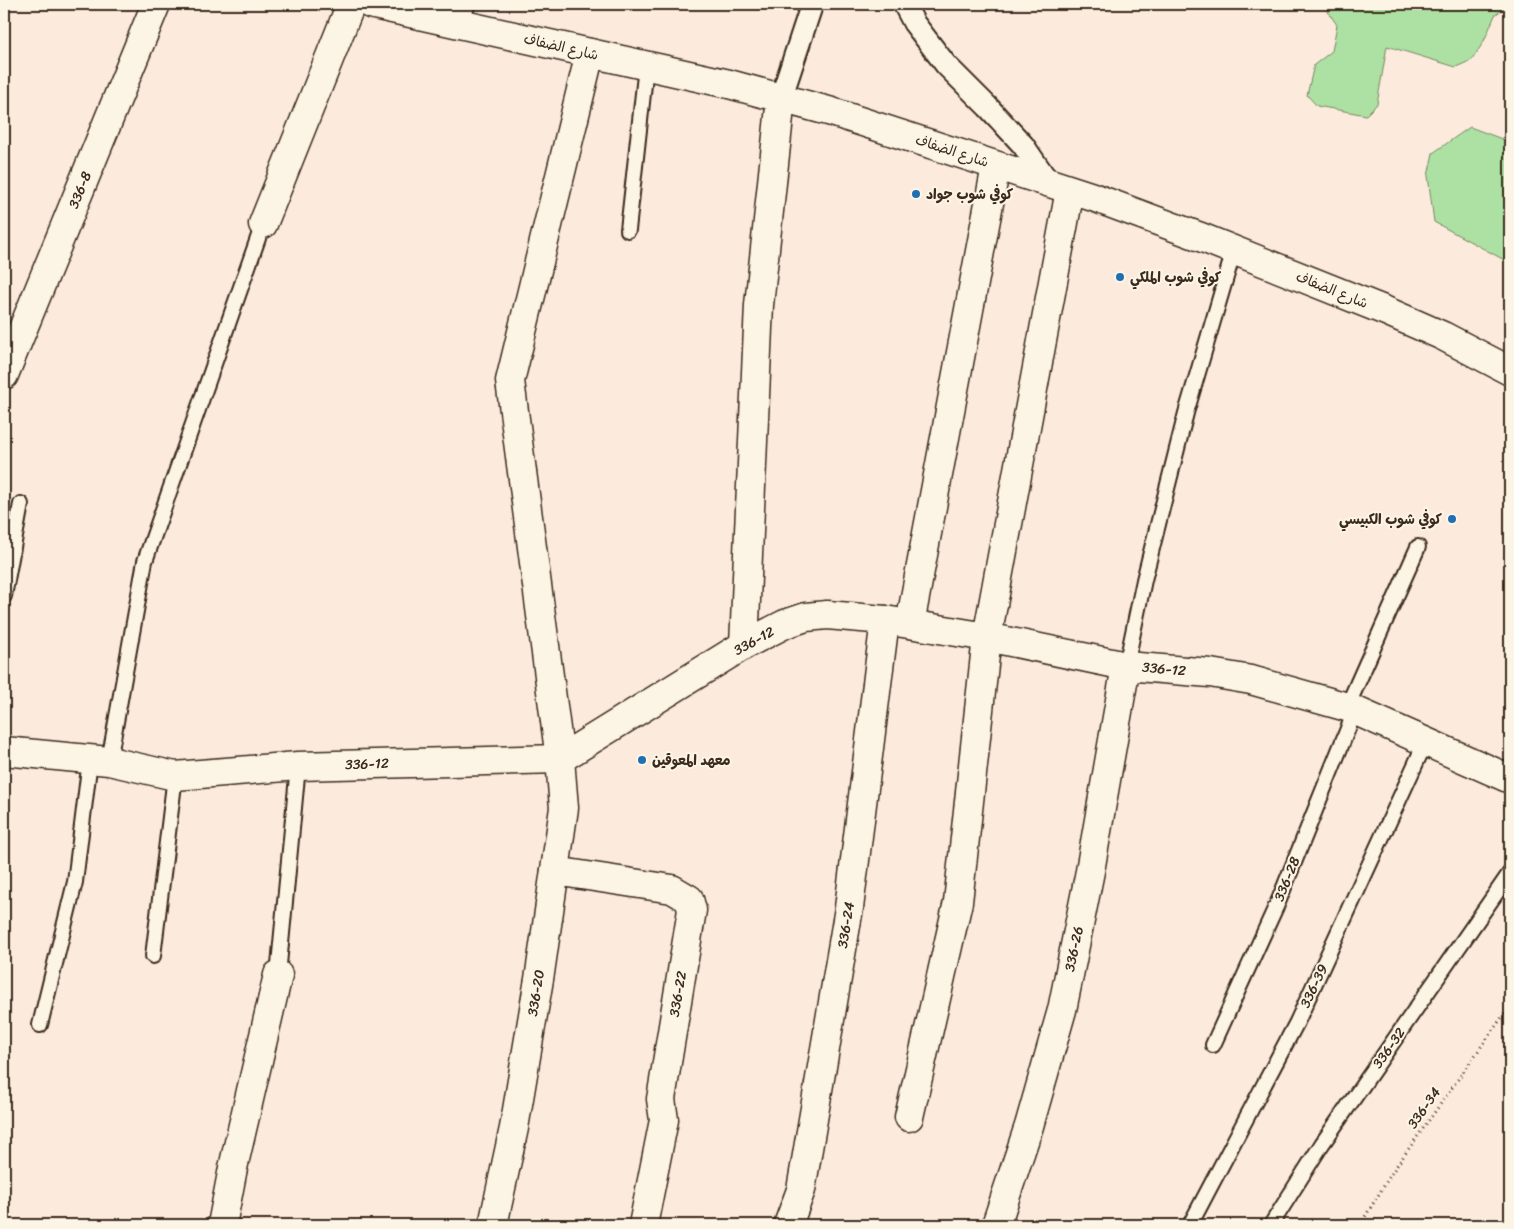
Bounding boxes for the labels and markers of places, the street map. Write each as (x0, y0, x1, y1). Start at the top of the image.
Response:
place label: كوفي شوب جواد (926, 182, 1014, 207)
marker: كوفي شوب جواد (910, 188, 922, 200)
place label: كوفي شوب الملكي (1130, 265, 1222, 290)
marker: كوفي شوب الملكي (1114, 271, 1126, 283)
place label: كوفي شوب الكبيسي (1339, 507, 1443, 532)
marker: كوفي شوب الكبيسي (1446, 513, 1458, 525)
place label: معهد المعوقين (652, 748, 731, 773)
marker: معهد المعوقين (636, 754, 648, 766)

